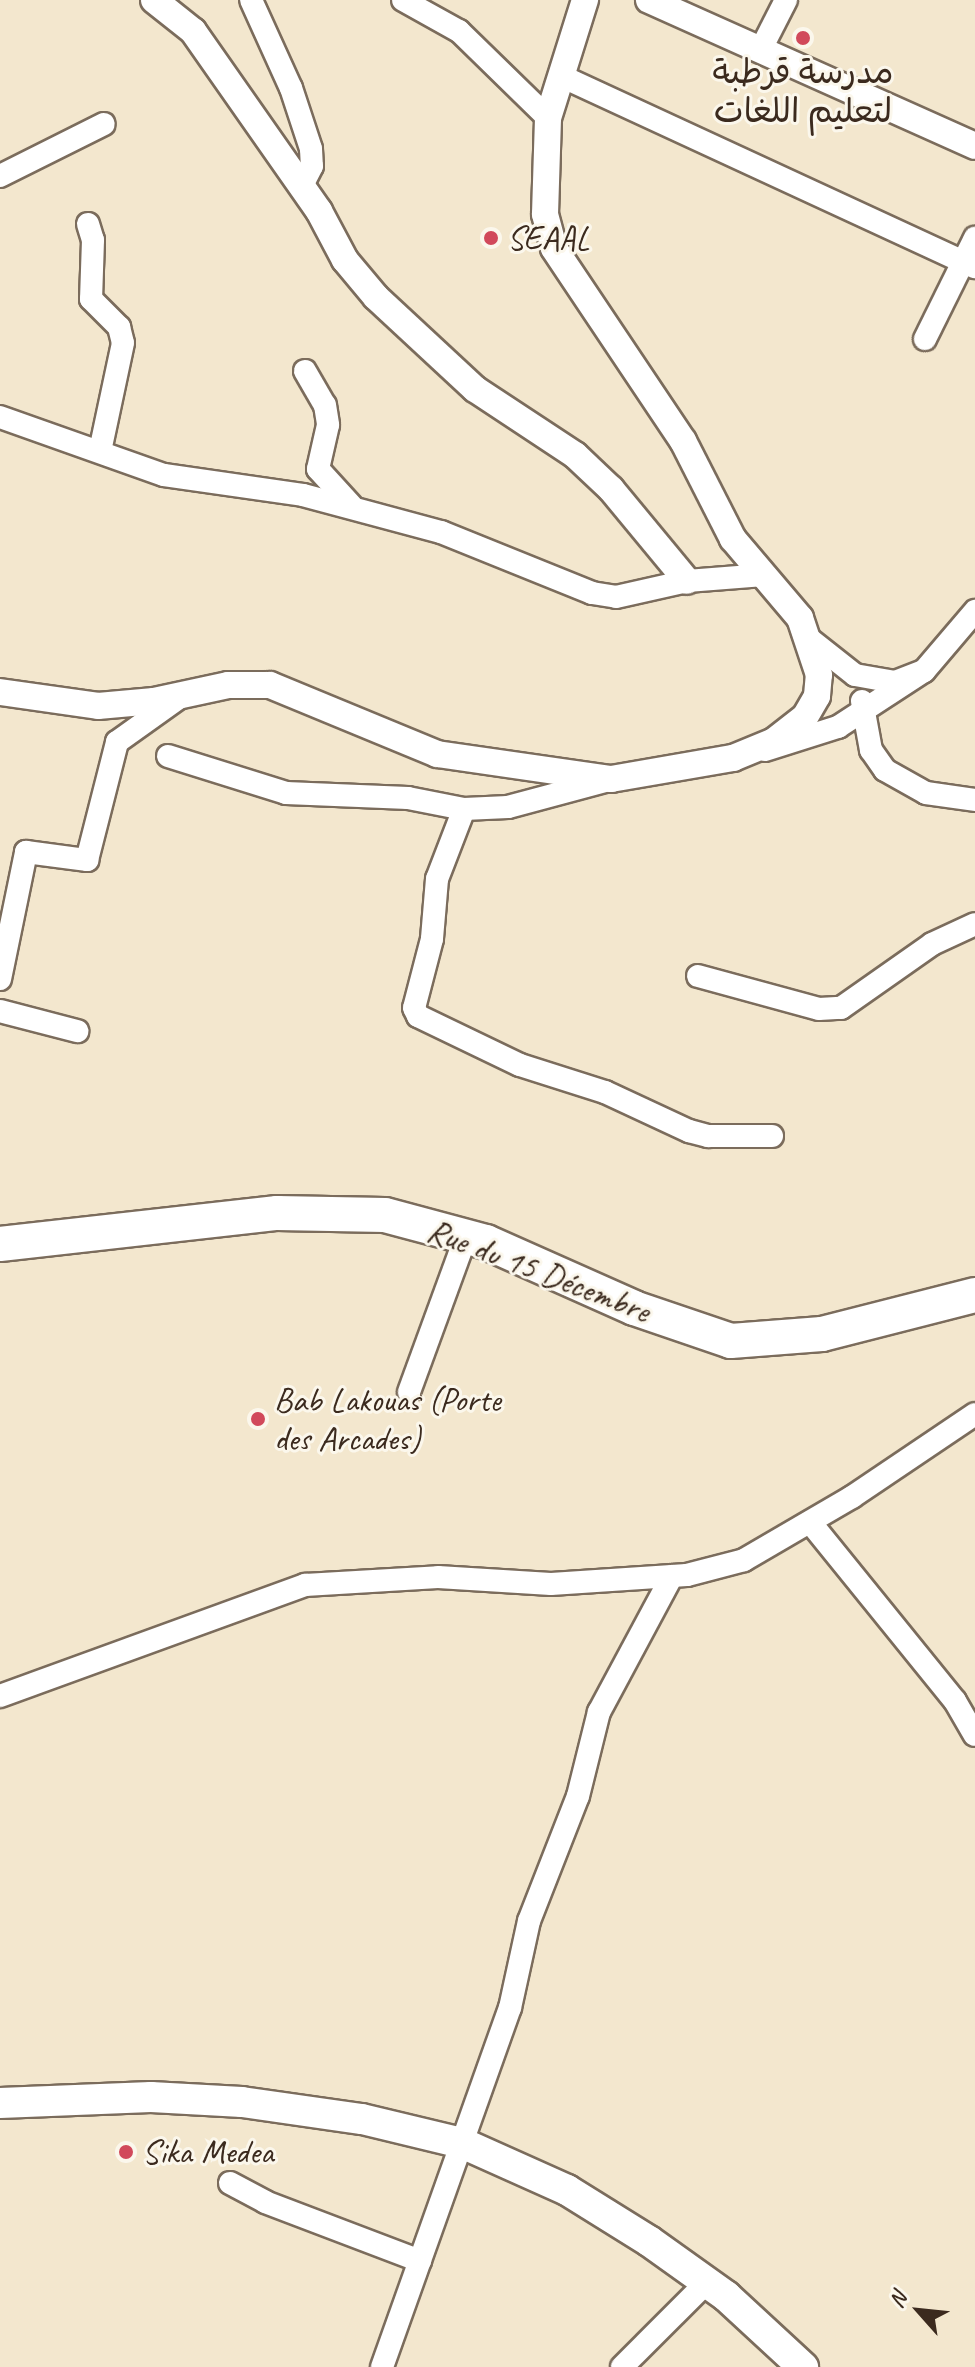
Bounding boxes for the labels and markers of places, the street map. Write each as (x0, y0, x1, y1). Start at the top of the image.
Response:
marker: مدرسة قرطبة لتعليم اللغات (794, 29, 812, 47)
place label: مدرسة قرطبة لتعليم اللغات (712, 51, 894, 130)
place label: SEAAL (507, 218, 589, 258)
marker: SEAAL (482, 229, 500, 247)
place label: Bab Lakouas (Porte des Arcades) (274, 1379, 503, 1458)
marker: Bab Lakouas (Porte des Arcades) (249, 1410, 267, 1428)
place label: Sika Medea (142, 2132, 274, 2172)
marker: Sika Medea (117, 2143, 135, 2161)

